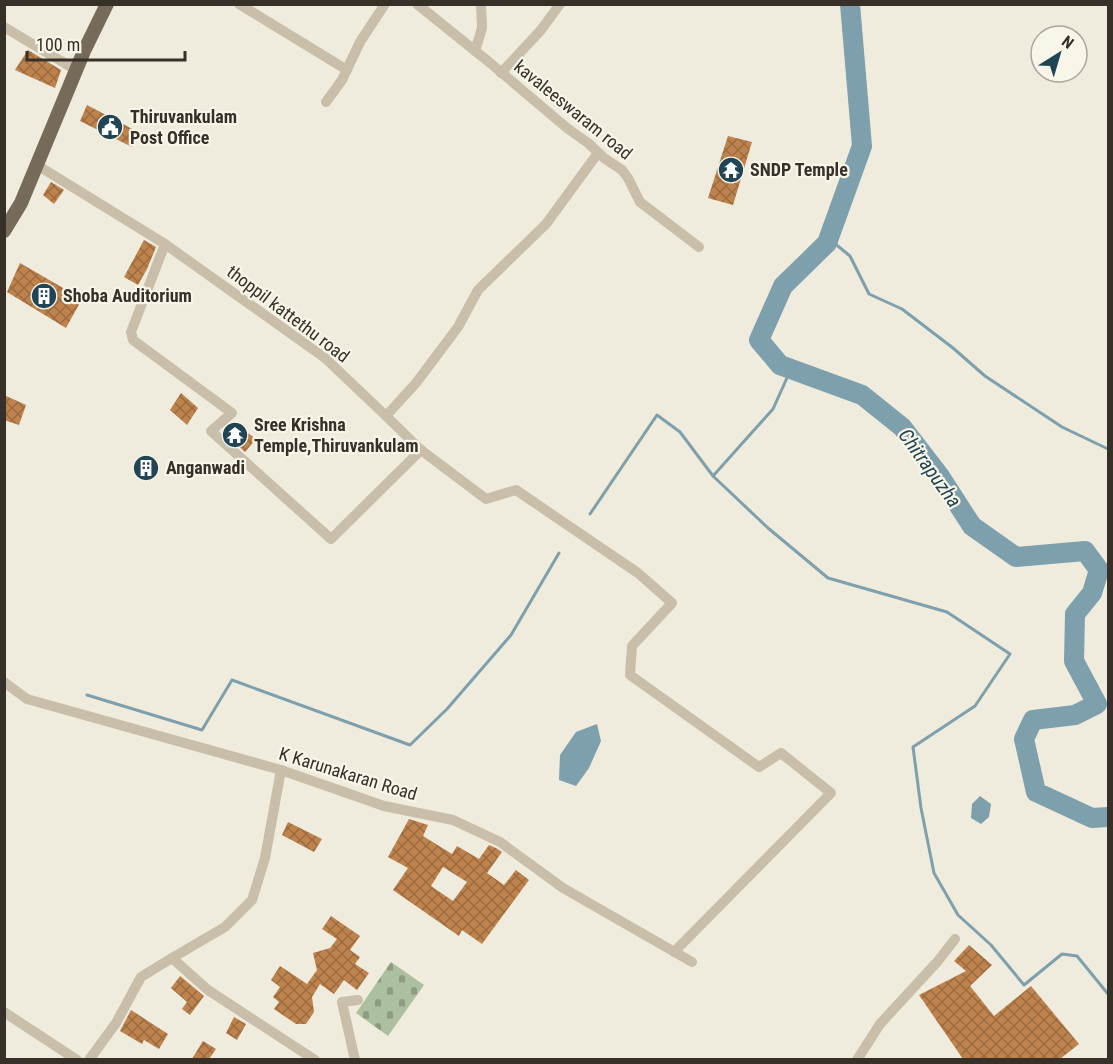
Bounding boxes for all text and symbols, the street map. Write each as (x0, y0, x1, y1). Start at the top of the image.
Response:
scale bar (27, 24, 184, 62)
north arrow (1029, 24, 1089, 84)
text: N (1058, 32, 1077, 53)
text: 100 m (36, 34, 80, 55)
street label: kavaleeswaram road (510, 56, 637, 164)
place label: Thiruvankulam Post Office (130, 106, 237, 148)
public building icon: Thiruvankulam Post Office (95, 112, 125, 142)
temple icon: SNDP Temple (716, 155, 746, 185)
place label: SNDP Temple (750, 159, 848, 180)
street label: thoppil kattethu road (223, 261, 354, 366)
building icon: Shoba Auditorium (29, 281, 59, 311)
place label: Shoba Auditorium (63, 285, 192, 306)
place label: Sree Krishna Temple,Thiruvankulam (254, 414, 419, 456)
temple icon: Sree Krishna Temple,Thiruvankulam (220, 420, 250, 450)
water label: Chitrapuzha (893, 424, 967, 512)
building icon: Anganwadi (131, 453, 161, 483)
place label: Anganwadi (166, 457, 245, 478)
street label: K Karunakaran Road (277, 743, 420, 805)

